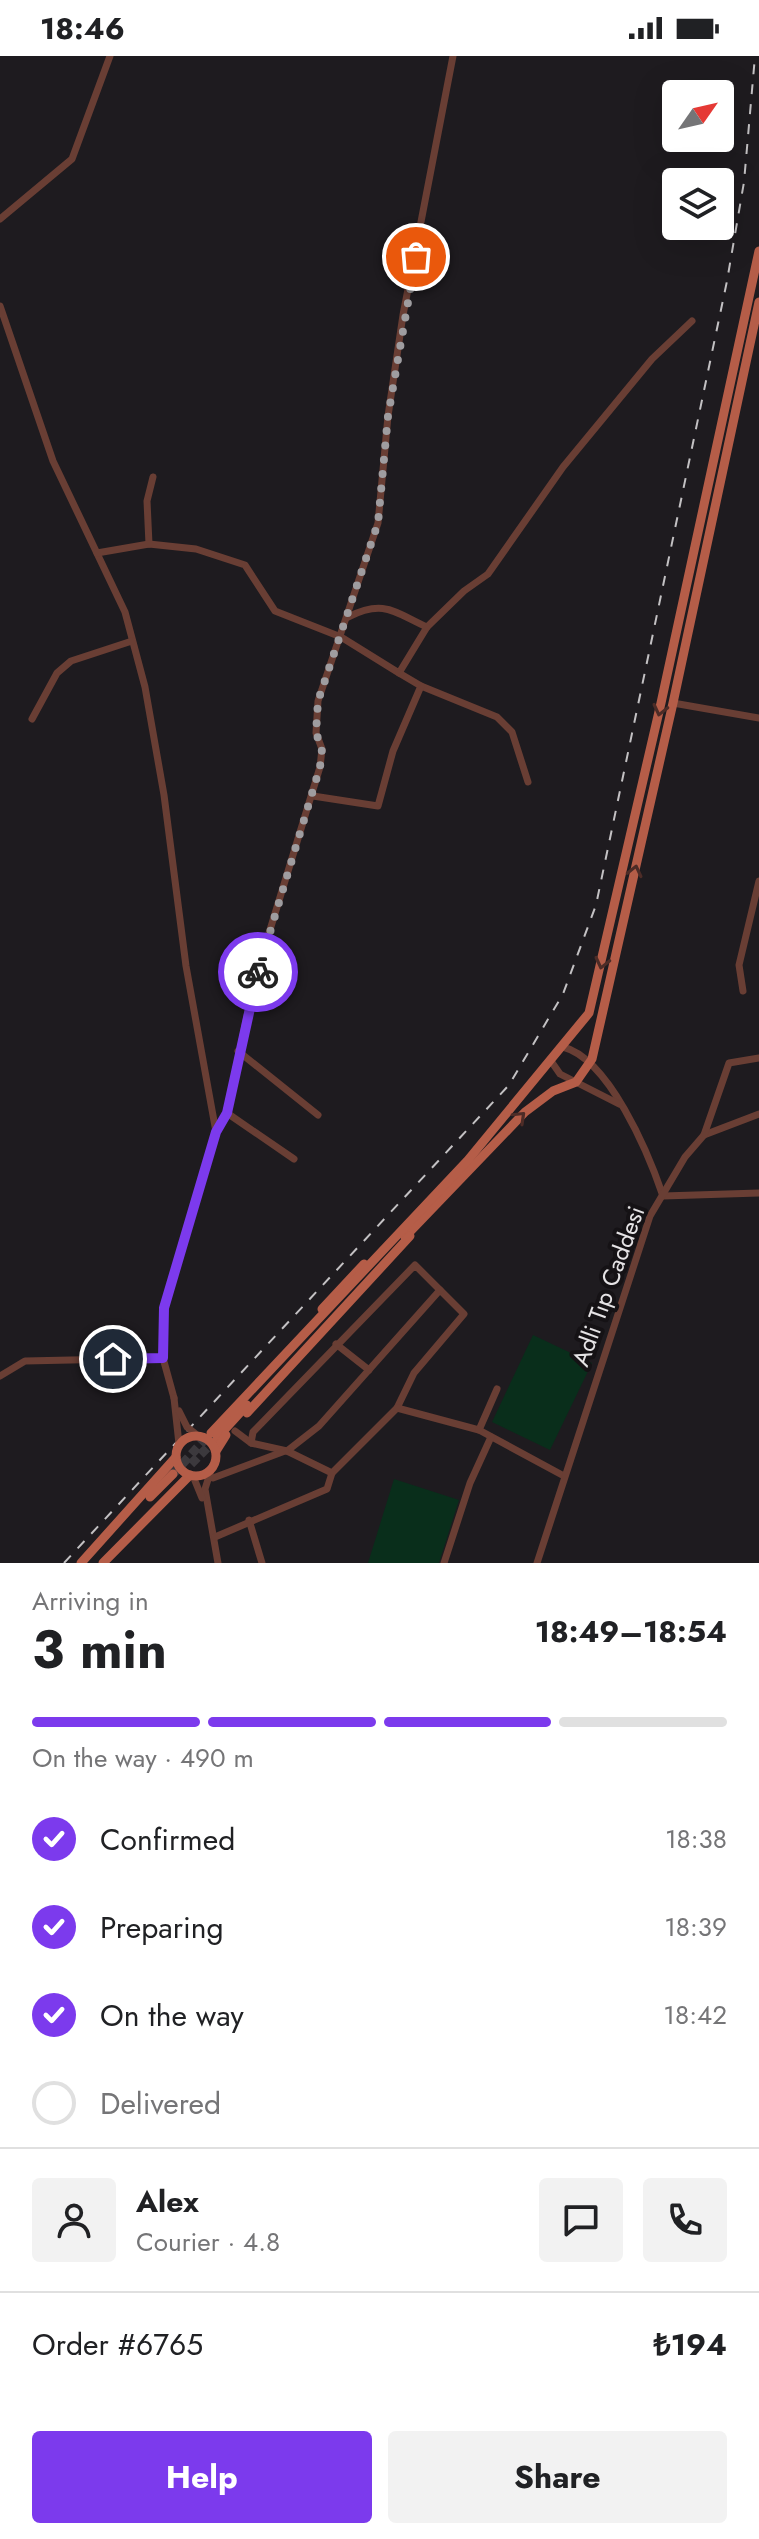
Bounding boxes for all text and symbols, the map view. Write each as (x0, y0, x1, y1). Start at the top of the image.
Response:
text: 18:46 (40, 7, 125, 50)
north arrow (662, 80, 734, 152)
map controls (662, 80, 734, 240)
button: layers (662, 168, 734, 240)
pin (382, 223, 450, 291)
icon: bag (394, 235, 438, 279)
one-way arrow (652, 703, 669, 716)
one-way arrow (626, 864, 643, 878)
courier (218, 932, 298, 1012)
icon: bike (236, 950, 280, 994)
one-way arrow (594, 956, 611, 970)
one-way arrow (511, 1112, 525, 1127)
street label: Adli Tıp Caddesi (563, 1201, 653, 1371)
pin (79, 1325, 147, 1393)
icon: home (91, 1337, 135, 1381)
text: Arriving in (32, 1582, 149, 1620)
text: 18:49–18:54 (535, 1610, 727, 1653)
text: 3 min (32, 1612, 167, 1688)
text: On the way · 490 m (32, 1739, 254, 1777)
icon: check (32, 1817, 76, 1861)
text: Confirmed (100, 1818, 235, 1861)
text: 18:38 (665, 1820, 727, 1858)
icon: check (32, 1905, 76, 1949)
text: Preparing (100, 1906, 224, 1949)
text: 18:39 (664, 1908, 727, 1946)
icon: check (32, 1993, 76, 2037)
text: On the way (100, 1994, 244, 2037)
text: 18:42 (663, 1996, 727, 2034)
text: Delivered (100, 2082, 221, 2125)
button: person (32, 2178, 116, 2262)
button: chat (539, 2178, 623, 2262)
button: phone (643, 2178, 727, 2262)
text: Alex (136, 2180, 199, 2223)
text: Courier · 4.8 (136, 2223, 280, 2261)
text: Order #6765 (32, 2323, 203, 2366)
text: ₺194 (654, 2323, 727, 2366)
button: Help (32, 2431, 372, 2523)
button: Share (388, 2431, 727, 2523)

